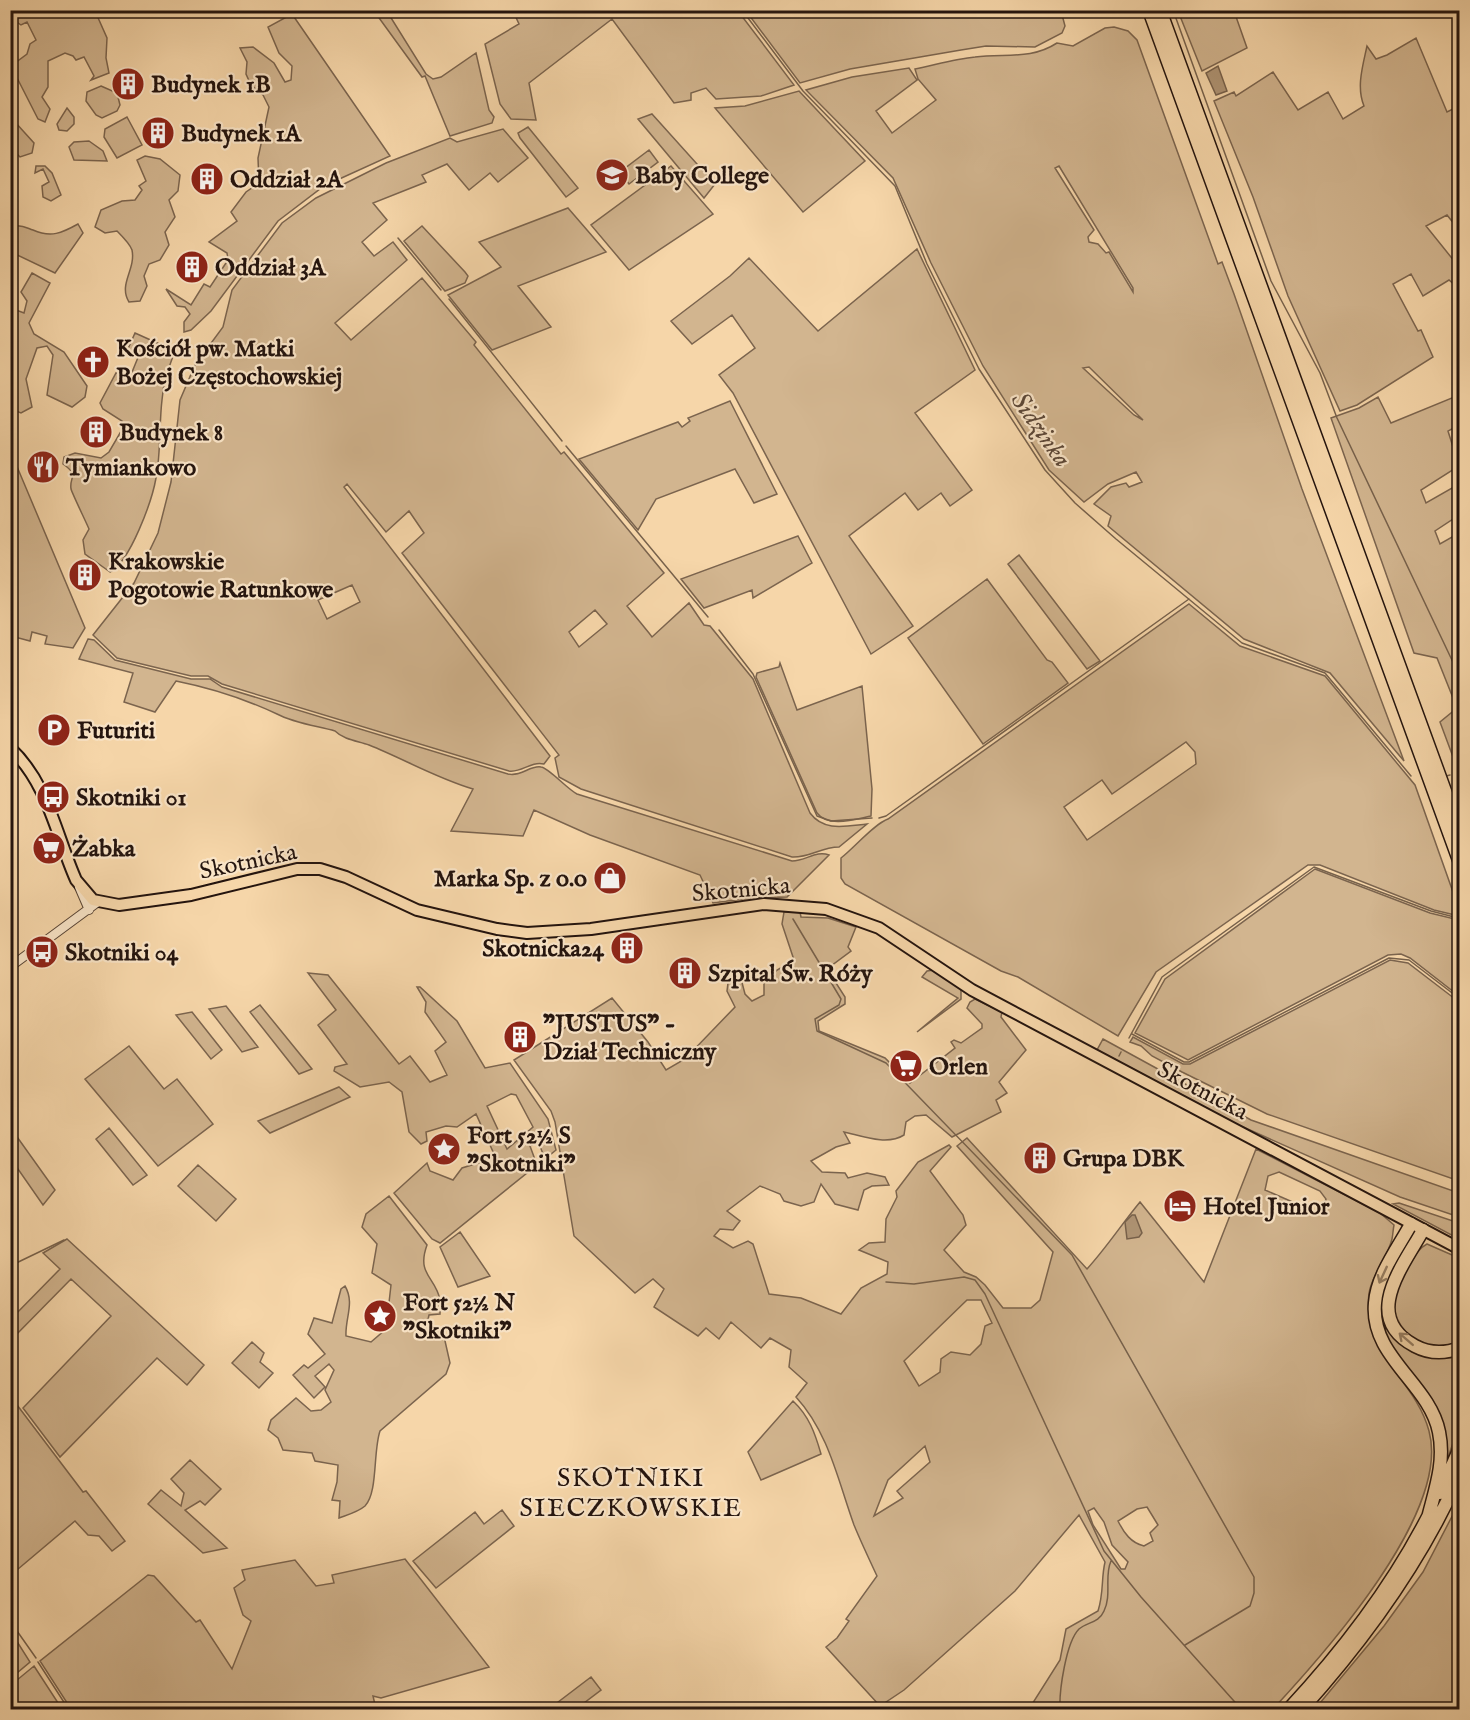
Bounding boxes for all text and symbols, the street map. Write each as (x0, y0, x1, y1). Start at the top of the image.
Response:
building icon: Budynek 1B (110, 66, 146, 102)
place label: Budynek 1B (151, 70, 271, 101)
building icon: Budynek 1A (140, 115, 176, 151)
place label: Budynek 1A (181, 119, 303, 150)
school or university icon: Baby College (594, 157, 630, 193)
building icon: Oddział 2A (189, 161, 225, 197)
place label: Baby College (635, 161, 769, 192)
place label: Oddział 2A (230, 165, 344, 196)
building icon: Oddział 3A (174, 249, 210, 285)
place label: Oddział 3A (215, 253, 327, 284)
place label: Kościół pw. Matki Bożej Częstochowskiej (116, 334, 342, 393)
church icon: Kościół pw. Matki Bożej Częstochowskiej (75, 344, 111, 380)
water label: Sidzinka (1003, 386, 1079, 474)
building icon: Budynek 8 (78, 414, 114, 450)
place label: Budynek 8 (119, 418, 223, 449)
restaurant icon: Tymiankowo (25, 449, 61, 485)
place label: Tymiankowo (65, 453, 196, 484)
place label: Krakowskie Pogotowie Ratunkowe (108, 547, 333, 606)
building icon: Krakowskie Pogotowie Ratunkowe (67, 557, 103, 593)
parking icon: Futuriti (36, 712, 72, 748)
place label: Futuriti (77, 716, 156, 747)
bus stop icon: Skotniki 01 (35, 779, 71, 815)
place label: Skotniki 01 (76, 783, 186, 814)
supermarket icon: Żabka (31, 830, 67, 866)
place label: Żabka (72, 834, 136, 865)
street label: Skotnicka (197, 837, 300, 888)
shop icon: Marka Sp. z o.o (592, 860, 628, 896)
place label: Marka Sp. z o.o (434, 864, 587, 895)
street label: Skotnicka (691, 871, 792, 910)
building icon: Skotnicka24 (609, 930, 645, 966)
bus stop icon: Skotniki 04 (24, 934, 60, 970)
place label: Skotnicka24 (482, 934, 605, 965)
place label: Skotniki 04 (65, 938, 180, 969)
building icon: Szpital Św. Róży (667, 955, 703, 991)
place label: Szpital Św. Róży (708, 959, 874, 990)
place label: "JUSTUS" - Dział Techniczny (543, 1009, 718, 1068)
building icon: "JUSTUS" - Dział Techniczny (502, 1019, 538, 1055)
supermarket icon: Orlen (888, 1048, 924, 1084)
place label: Orlen (929, 1052, 988, 1083)
street label: Skotnicka (1151, 1054, 1254, 1128)
place label: Fort 52½ S "Skotniki" (467, 1121, 576, 1180)
place icon: Fort 52½ S "Skotniki" (426, 1131, 462, 1167)
building icon: Grupa DBK (1022, 1140, 1058, 1176)
place label: Grupa DBK (1063, 1144, 1186, 1175)
hotel icon: Hotel Junior (1162, 1188, 1198, 1224)
place label: Hotel Junior (1203, 1192, 1330, 1223)
one-way arrow (1377, 1266, 1389, 1284)
place label: Fort 52½ N "Skotniki" (403, 1288, 515, 1347)
place icon: Fort 52½ N "Skotniki" (362, 1298, 398, 1334)
one-way arrow (1399, 1332, 1414, 1346)
district label: SKOTNIKI SIECZKOWSKIE (519, 1462, 743, 1525)

